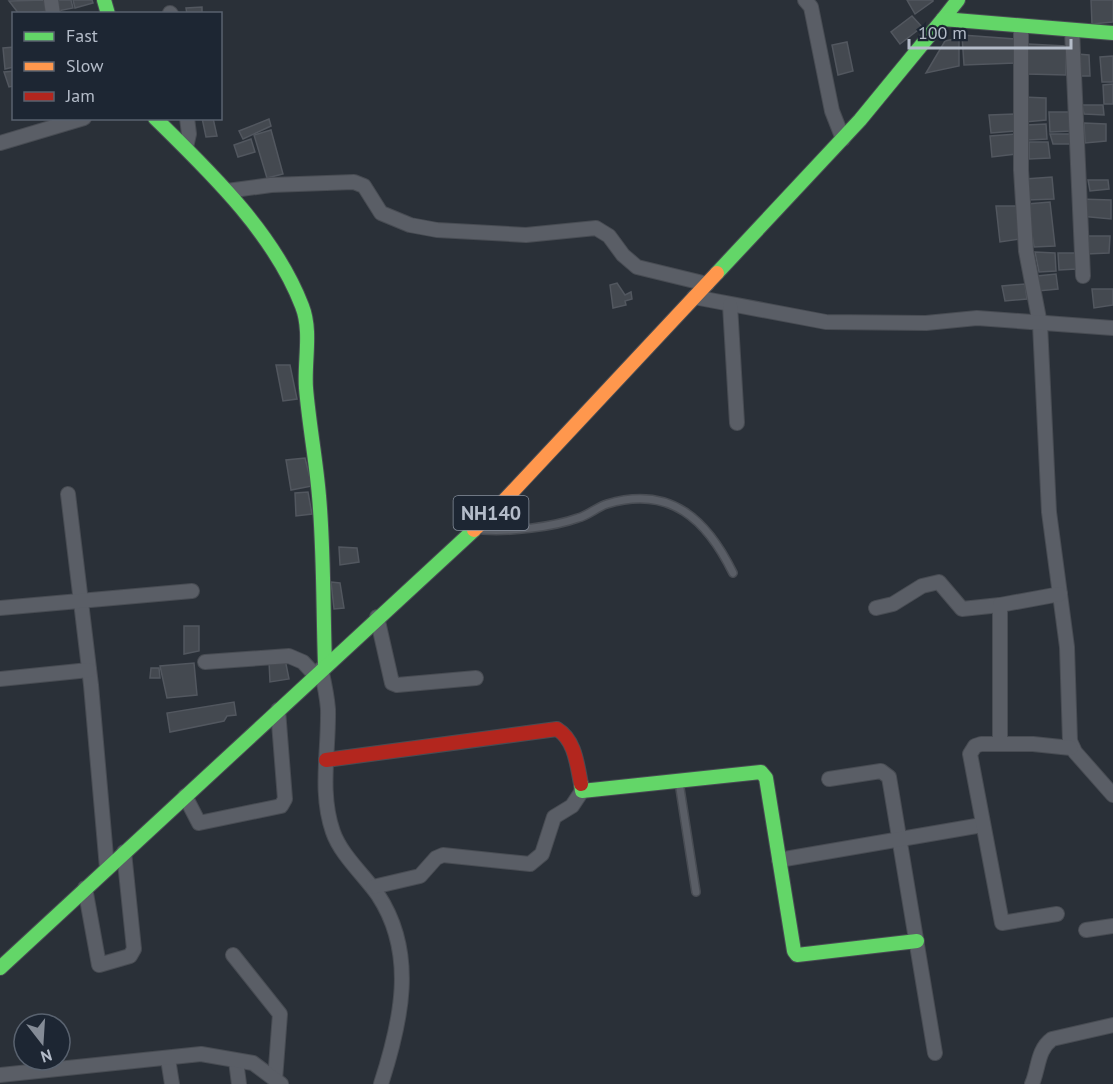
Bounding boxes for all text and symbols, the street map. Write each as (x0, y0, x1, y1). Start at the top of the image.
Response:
legend (12, 12, 222, 120)
scale bar (909, 12, 1071, 50)
text: 100 m (918, 21, 967, 44)
text: Fast (66, 24, 98, 47)
text: Slow (66, 54, 104, 77)
text: Jam (65, 84, 95, 107)
road number: NH140 (454, 496, 528, 530)
north arrow (12, 1012, 72, 1072)
text: N (38, 1045, 54, 1067)

